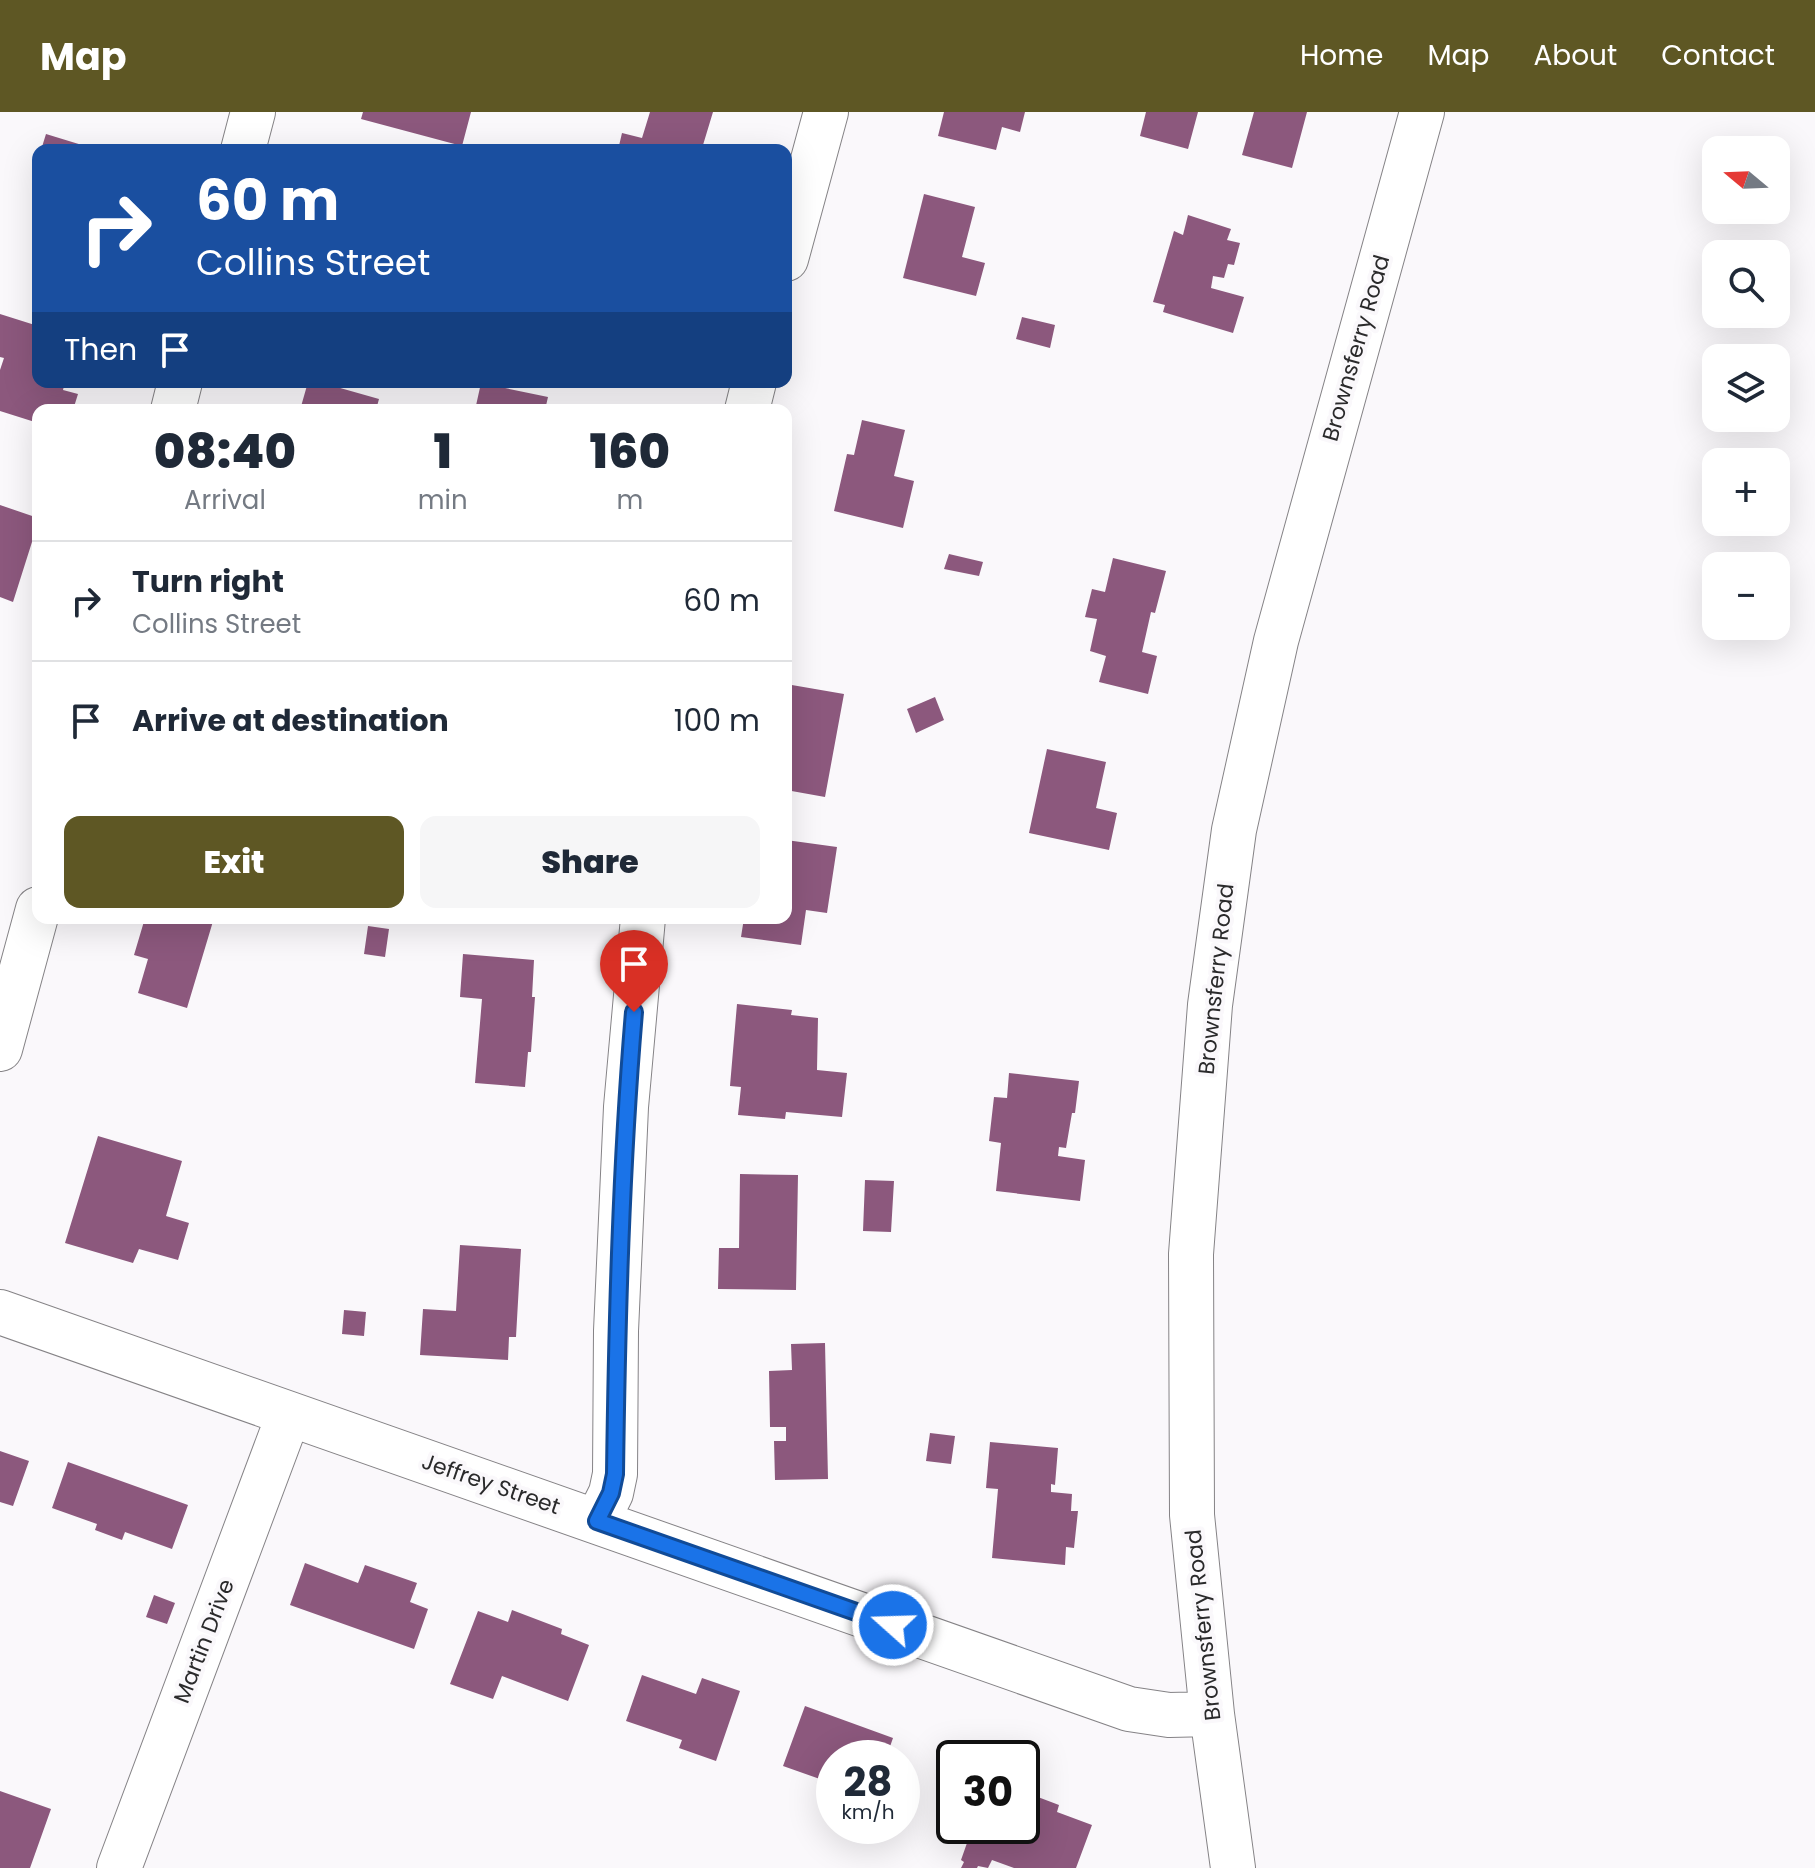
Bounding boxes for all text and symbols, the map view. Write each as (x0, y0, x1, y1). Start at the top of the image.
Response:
text: Map (40, 30, 127, 83)
text: Home (1300, 36, 1383, 75)
text: Map (1427, 36, 1489, 75)
text: About (1533, 36, 1617, 75)
text: Contact (1661, 36, 1775, 75)
north arrow (1702, 136, 1790, 224)
map controls (1702, 136, 1790, 640)
text: 60 m (196, 161, 339, 240)
icon: right (64, 176, 168, 280)
text: Collins Street (196, 237, 430, 288)
button: search (1702, 240, 1790, 328)
street label: Brownsferry Road (1315, 251, 1397, 445)
text: Then (64, 328, 137, 371)
icon: arrive (153, 328, 197, 372)
button: layers (1702, 344, 1790, 432)
text: 08:40 (154, 418, 296, 485)
text: 1 (433, 418, 452, 485)
text: 160 (590, 418, 670, 485)
button: + (1702, 448, 1790, 536)
text: Arrival (184, 482, 266, 518)
text: min (418, 482, 468, 518)
text: m (616, 482, 643, 518)
button: − (1702, 552, 1790, 640)
text: Turn right (132, 560, 284, 603)
icon: right (64, 579, 108, 623)
text: 60 m (683, 579, 760, 622)
text: Collins Street (132, 606, 301, 642)
icon: arrive (64, 699, 108, 743)
text: Arrive at destination (132, 699, 449, 742)
text: 100 m (674, 699, 760, 742)
button: Exit (64, 816, 404, 908)
button: Share (420, 816, 760, 908)
street label: Brownsferry Road (1191, 882, 1241, 1076)
pin (600, 930, 668, 1012)
icon: arrive (612, 942, 656, 986)
street label: Jeffrey Street (418, 1446, 564, 1522)
street label: Brownsferry Road (1178, 1528, 1228, 1722)
street label: Martin Drive (166, 1574, 242, 1708)
position arrow (851, 1583, 935, 1667)
speed limit sign: 30 (936, 1740, 1040, 1844)
text: 28 (844, 1754, 892, 1810)
text: km/h (841, 1798, 895, 1826)

